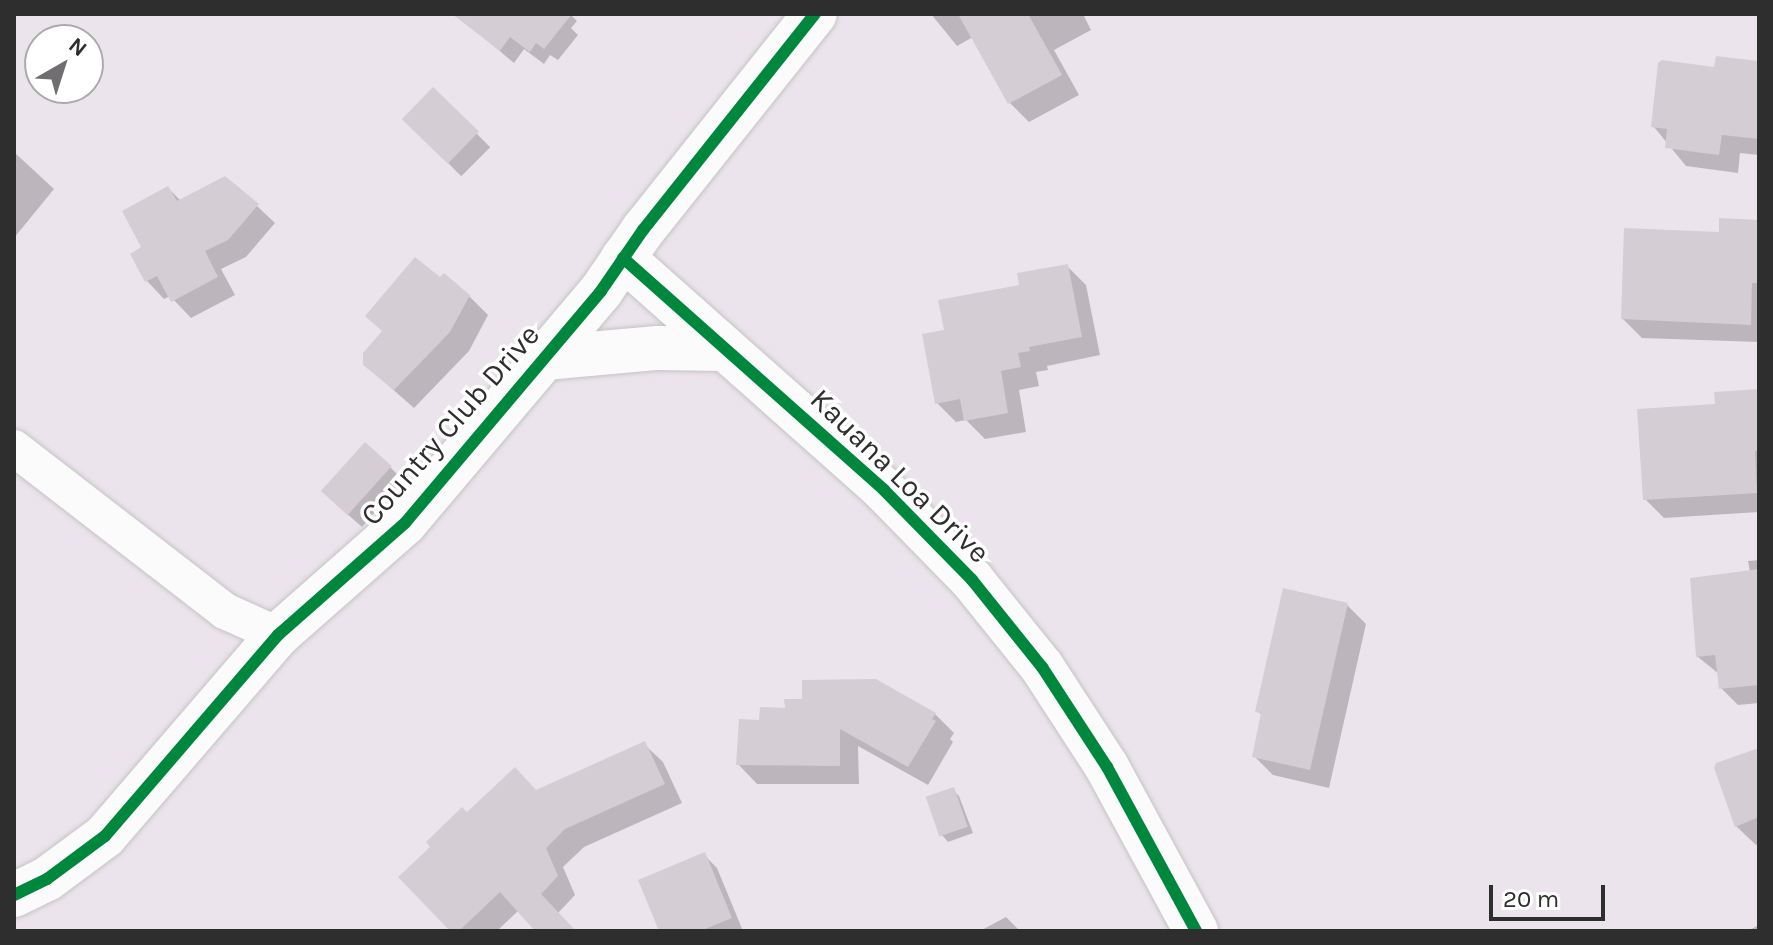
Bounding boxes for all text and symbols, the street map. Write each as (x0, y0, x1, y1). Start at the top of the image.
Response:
north arrow (24, 24, 104, 104)
text: N (64, 32, 92, 62)
street label: Country Club Drive (353, 317, 547, 533)
street label: Kauana Loa Drive (803, 381, 997, 571)
scale bar (1493, 869, 1609, 919)
text: 20 m (1503, 885, 1559, 913)

